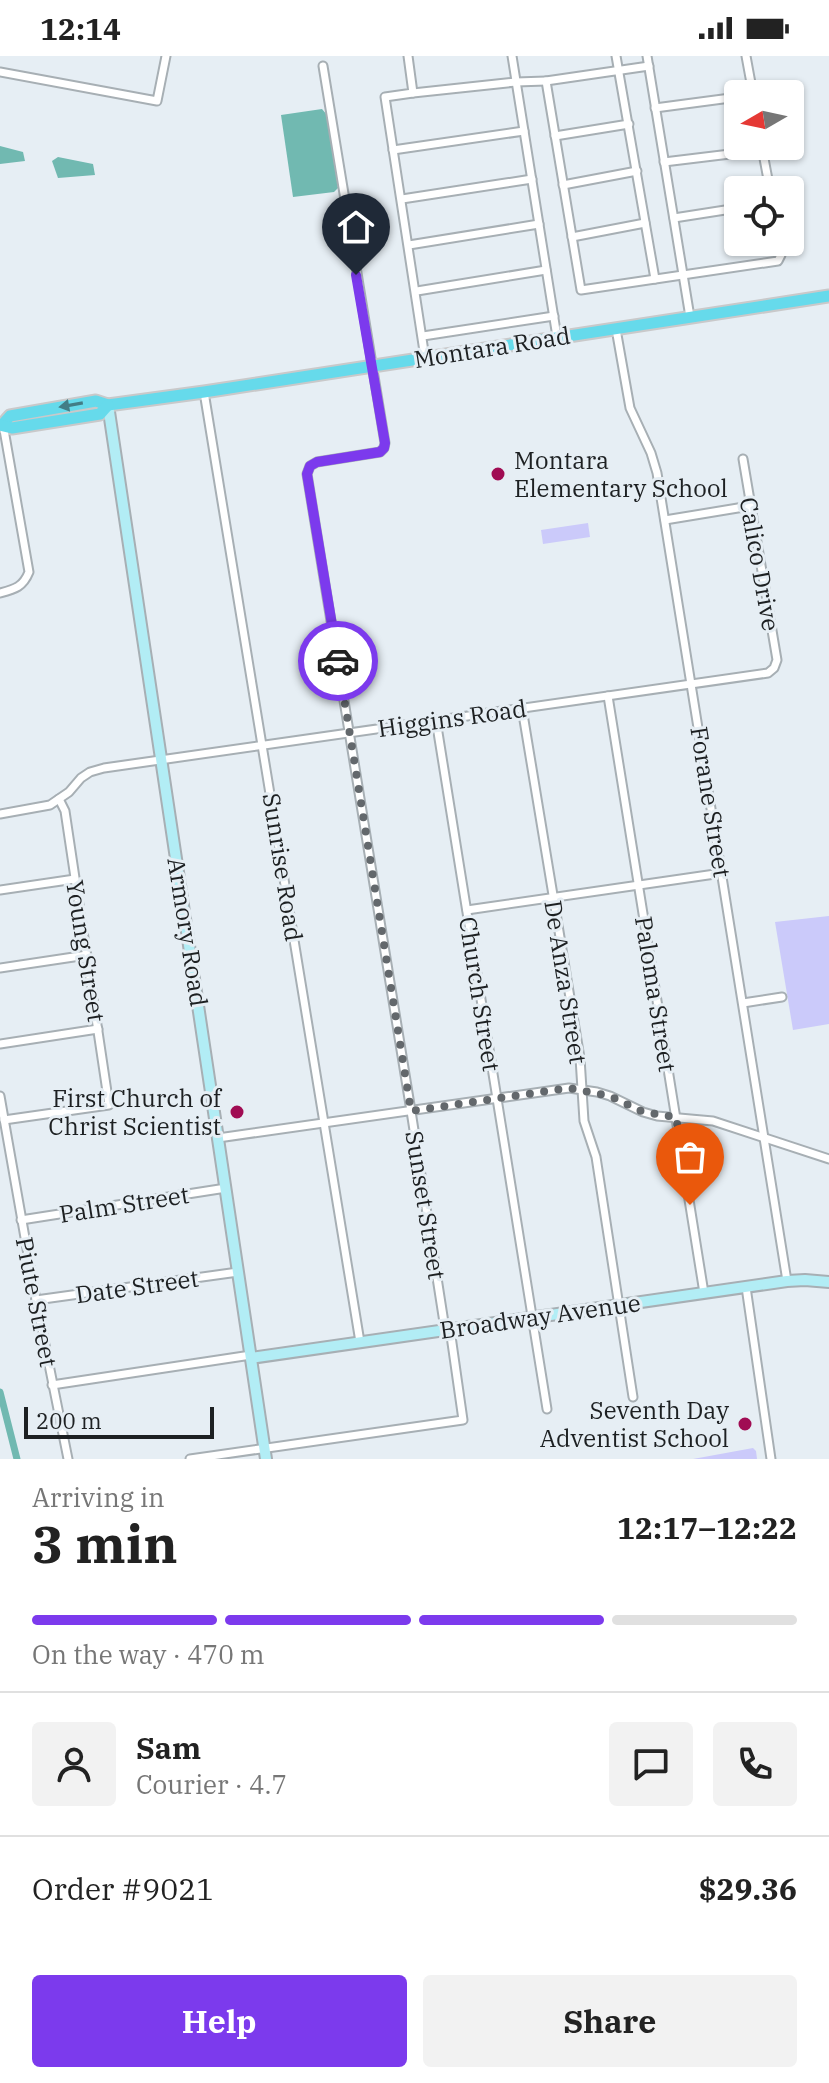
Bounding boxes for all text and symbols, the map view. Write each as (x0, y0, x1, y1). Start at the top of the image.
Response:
text: 12:14 (40, 9, 121, 48)
north arrow (724, 80, 804, 160)
map controls (724, 80, 804, 256)
button: locate (724, 176, 804, 256)
pin (322, 193, 390, 275)
icon: home (334, 205, 378, 249)
street label: Montara Road (412, 319, 572, 375)
one-way arrow (58, 400, 83, 412)
place label: Montara Elementary School (514, 444, 728, 504)
marker: Montara Elementary School (489, 465, 507, 483)
street label: Calico Drive (733, 495, 787, 633)
courier (298, 621, 378, 701)
icon: car (316, 639, 360, 683)
street label: Higgins Road (376, 692, 528, 744)
street label: Forane Street (683, 724, 739, 880)
street label: Sunrise Road (255, 790, 311, 944)
street label: Armory Road (160, 855, 216, 1009)
street label: Young Street (59, 878, 113, 1024)
street label: De Anza Street (537, 898, 595, 1066)
street label: Church Street (452, 914, 508, 1074)
street label: Paloma Street (628, 914, 684, 1074)
place label: First Church of Christ Scientist (48, 1082, 223, 1142)
marker: First Church of Christ Scientist (228, 1103, 246, 1121)
pin (656, 1123, 724, 1205)
street label: Sunset Street (398, 1128, 454, 1282)
icon: bag (668, 1135, 712, 1179)
street label: Palm Street (57, 1178, 191, 1230)
street label: Piute Street (9, 1234, 65, 1370)
street label: Date Street (73, 1262, 201, 1310)
street label: Broadway Avenue (438, 1286, 642, 1346)
place label: Seventh Day Adventist School (540, 1394, 729, 1454)
scale bar (24, 1403, 214, 1439)
text: 200 m (36, 1406, 102, 1435)
marker: Seventh Day Adventist School (736, 1415, 754, 1433)
text: Arriving in (32, 1480, 165, 1514)
text: 12:17–12:22 (617, 1508, 797, 1547)
text: 3 min (32, 1510, 178, 1577)
text: On the way · 470 m (32, 1637, 265, 1671)
button: person (32, 1722, 116, 1806)
button: chat (609, 1722, 693, 1806)
button: phone (713, 1722, 797, 1806)
text: Sam (136, 1728, 201, 1767)
text: Courier · 4.7 (136, 1767, 287, 1801)
text: Order #9021 (32, 1869, 214, 1908)
text: $29.36 (699, 1869, 797, 1908)
button: Help (32, 1975, 407, 2067)
button: Share (423, 1975, 797, 2067)

